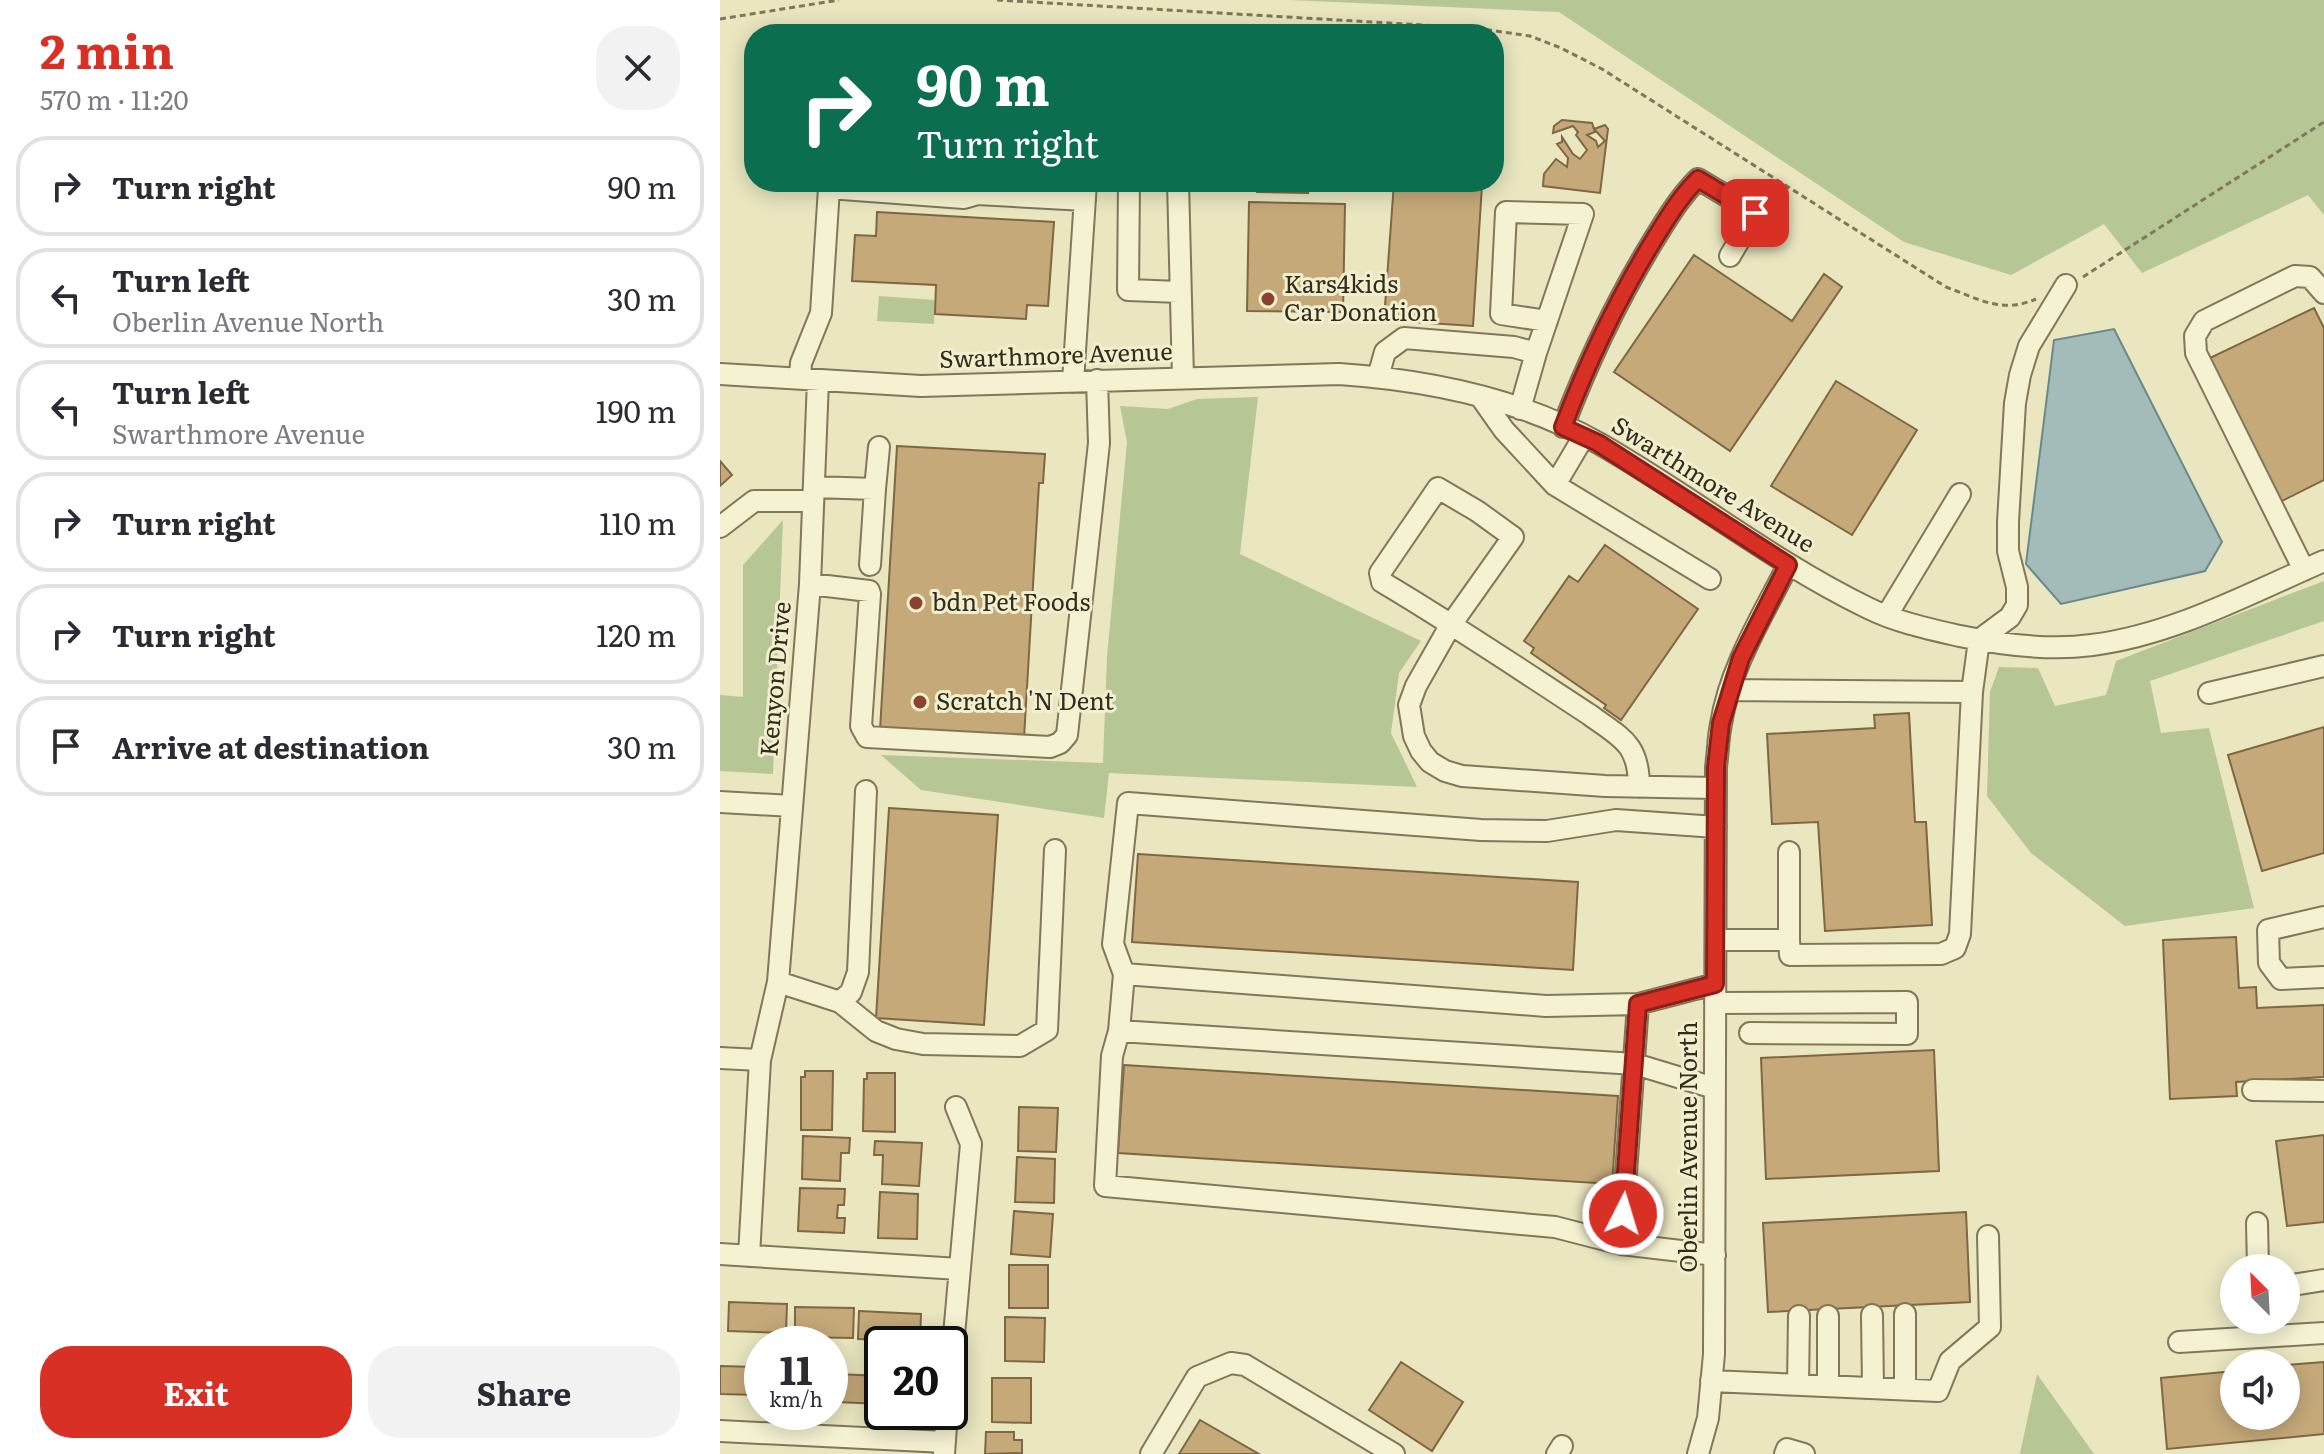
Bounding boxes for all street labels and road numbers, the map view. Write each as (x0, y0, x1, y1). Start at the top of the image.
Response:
street label: Swarthmore Avenue (939, 332, 1173, 375)
street label: Swarthmore Avenue (1606, 406, 1823, 560)
street label: Kenyon Drive (749, 600, 798, 758)
street label: Oberlin Avenue North (1669, 1021, 1704, 1273)

